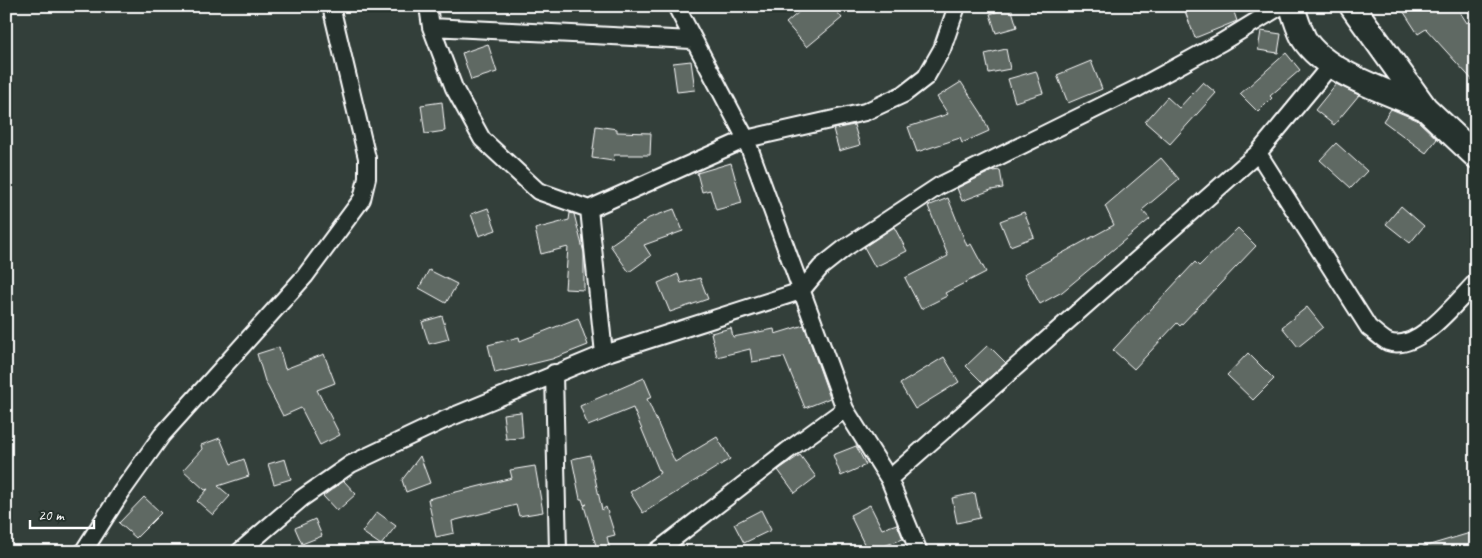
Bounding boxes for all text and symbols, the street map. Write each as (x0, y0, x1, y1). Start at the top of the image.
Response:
scale bar (30, 498, 94, 530)
text: 20 m (38, 506, 65, 525)

